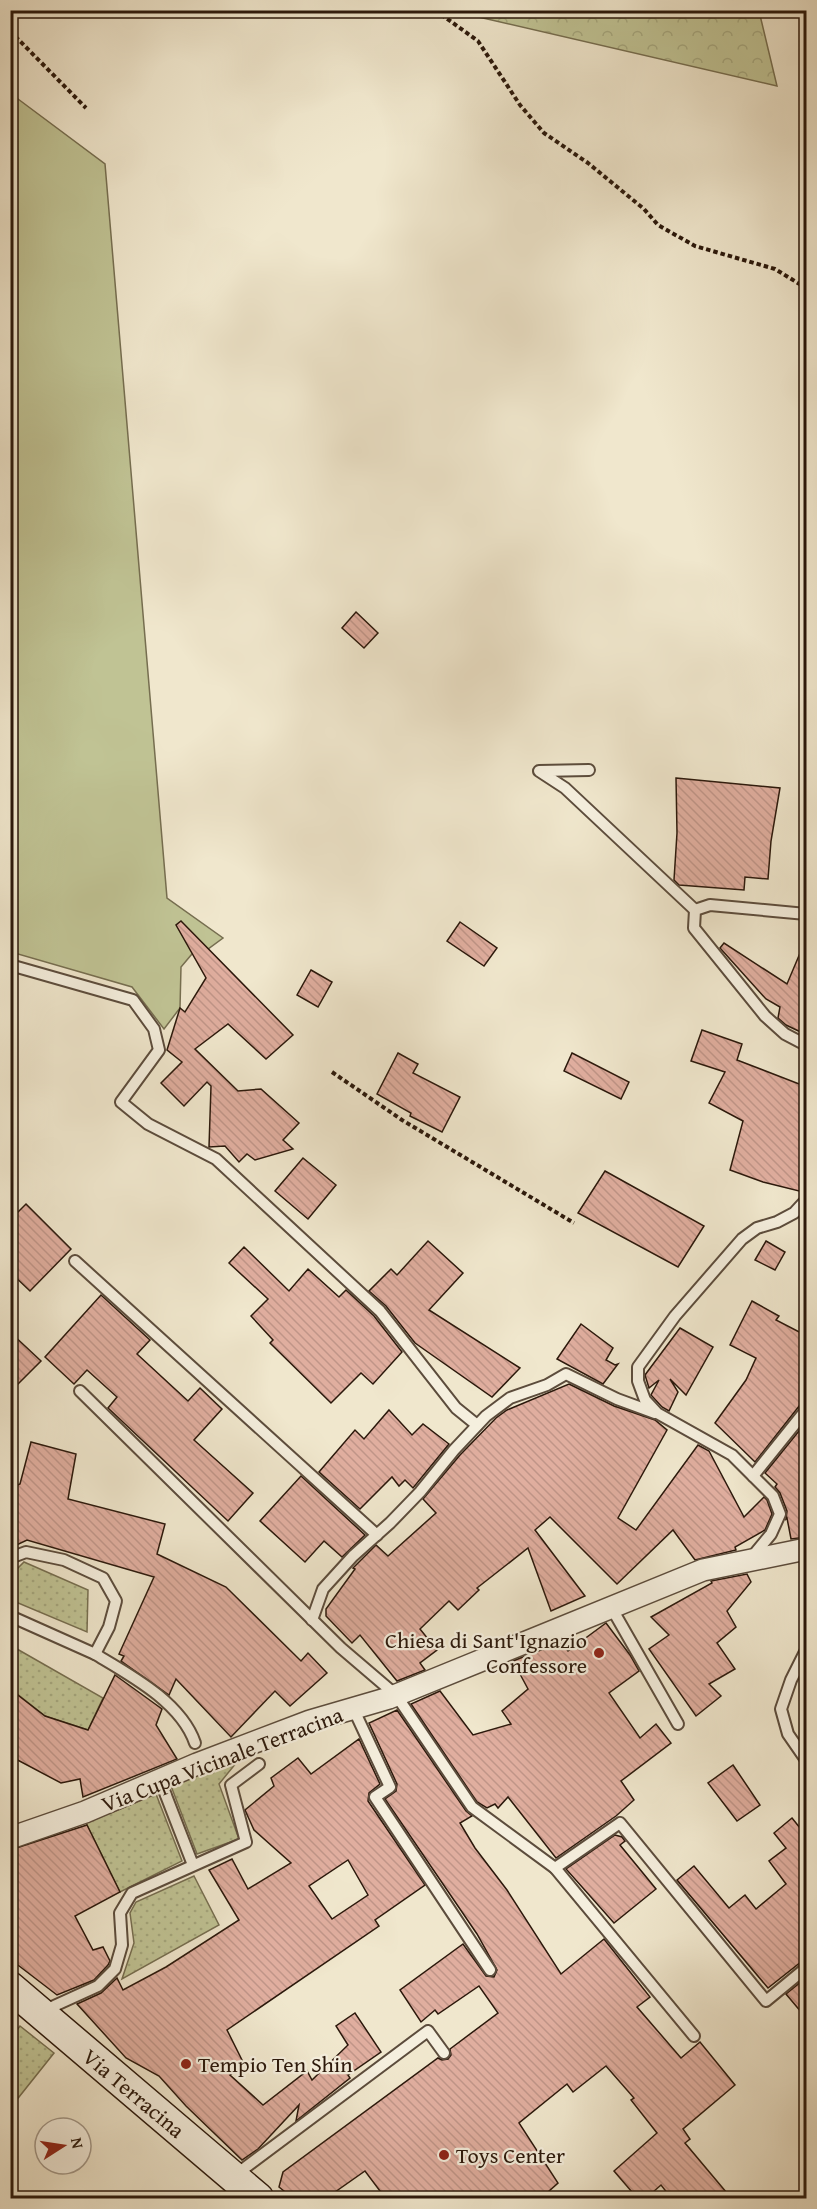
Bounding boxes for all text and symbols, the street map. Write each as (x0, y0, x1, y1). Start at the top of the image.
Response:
place label: Chiesa di Sant'Ignazio Confessore (385, 1624, 587, 1681)
marker: Chiesa di Sant'Ignazio Confessore (592, 1646, 606, 1660)
street label: Via Cupa Vicinale Terracina (97, 1698, 348, 1820)
street label: Via Terracina (76, 2041, 192, 2146)
place label: Tempio Ten Shin (198, 2048, 353, 2080)
marker: Tempio Ten Shin (179, 2057, 193, 2071)
north arrow (33, 2116, 93, 2176)
text: N (65, 2135, 91, 2151)
place label: Toys Center (456, 2139, 565, 2171)
marker: Toys Center (437, 2148, 451, 2162)

